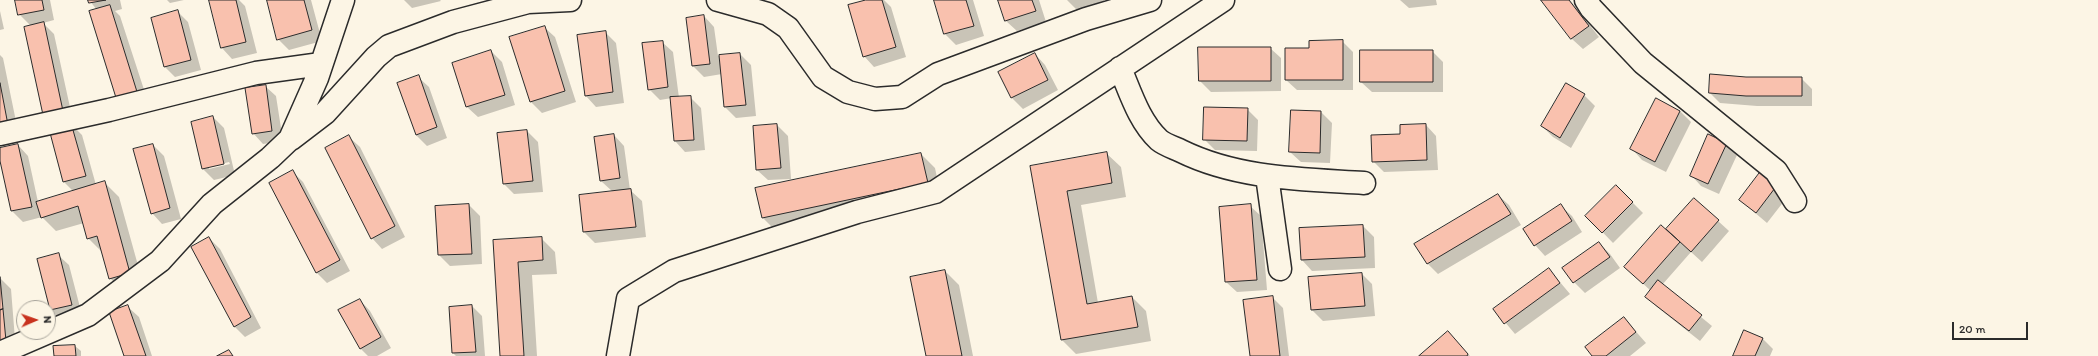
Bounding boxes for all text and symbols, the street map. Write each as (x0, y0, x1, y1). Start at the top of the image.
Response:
north arrow (16, 300, 56, 340)
scale bar (1954, 314, 2030, 340)
text: N (41, 316, 54, 324)
text: 20 m (1959, 322, 1986, 336)

